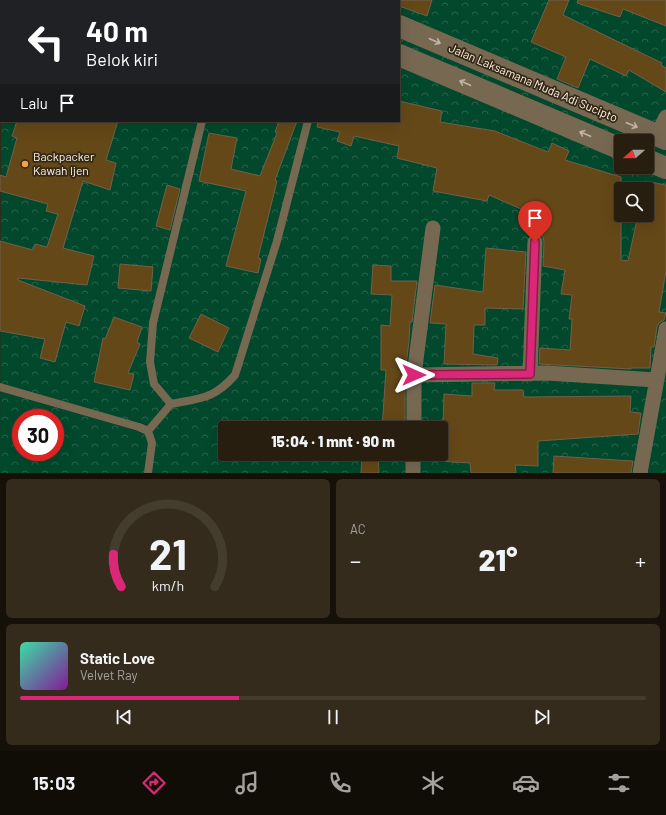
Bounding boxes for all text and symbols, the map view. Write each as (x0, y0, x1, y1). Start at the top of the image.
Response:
text: 40 m (86, 14, 148, 48)
icon: left (20, 16, 72, 68)
one-way arrow (428, 38, 440, 46)
street label: Jalan Laksamana Muda Adi Sucipto (447, 40, 620, 124)
text: Belok kiri (86, 48, 158, 70)
one-way arrow (460, 79, 472, 86)
icon: arrive (56, 92, 78, 114)
text: Lalu (20, 94, 48, 112)
one-way arrow (626, 121, 638, 129)
one-way arrow (580, 129, 592, 137)
north arrow (614, 134, 654, 174)
map controls (614, 134, 654, 222)
place label: Backpacker Kawah Ijen (33, 149, 95, 177)
marker: Backpacker Kawah Ijen (20, 159, 30, 169)
button: search (614, 182, 654, 222)
pin (518, 201, 552, 242)
icon: arrive (524, 207, 546, 229)
position arrow (393, 354, 435, 396)
speed limit sign: 30 (12, 409, 64, 461)
text: 15:04 · 1 mnt · 90 m (271, 432, 395, 450)
text: AC (350, 521, 366, 537)
text: 21 (149, 527, 187, 577)
text: 21° (479, 541, 517, 577)
text: − (350, 547, 361, 573)
text: + (635, 547, 646, 573)
text: km/h (152, 576, 184, 593)
text: Static Love (80, 649, 155, 667)
text: Velvet Ray (80, 667, 138, 683)
icon: previous (113, 706, 135, 728)
icon: pause (322, 706, 344, 728)
icon: next (531, 706, 553, 728)
icon: directions (140, 769, 168, 797)
icon: music (233, 769, 261, 797)
icon: phone (326, 769, 354, 797)
icon: climate (419, 769, 447, 797)
icon: car (512, 769, 540, 797)
icon: filters (605, 769, 633, 797)
text: 15:03 (33, 772, 75, 794)

